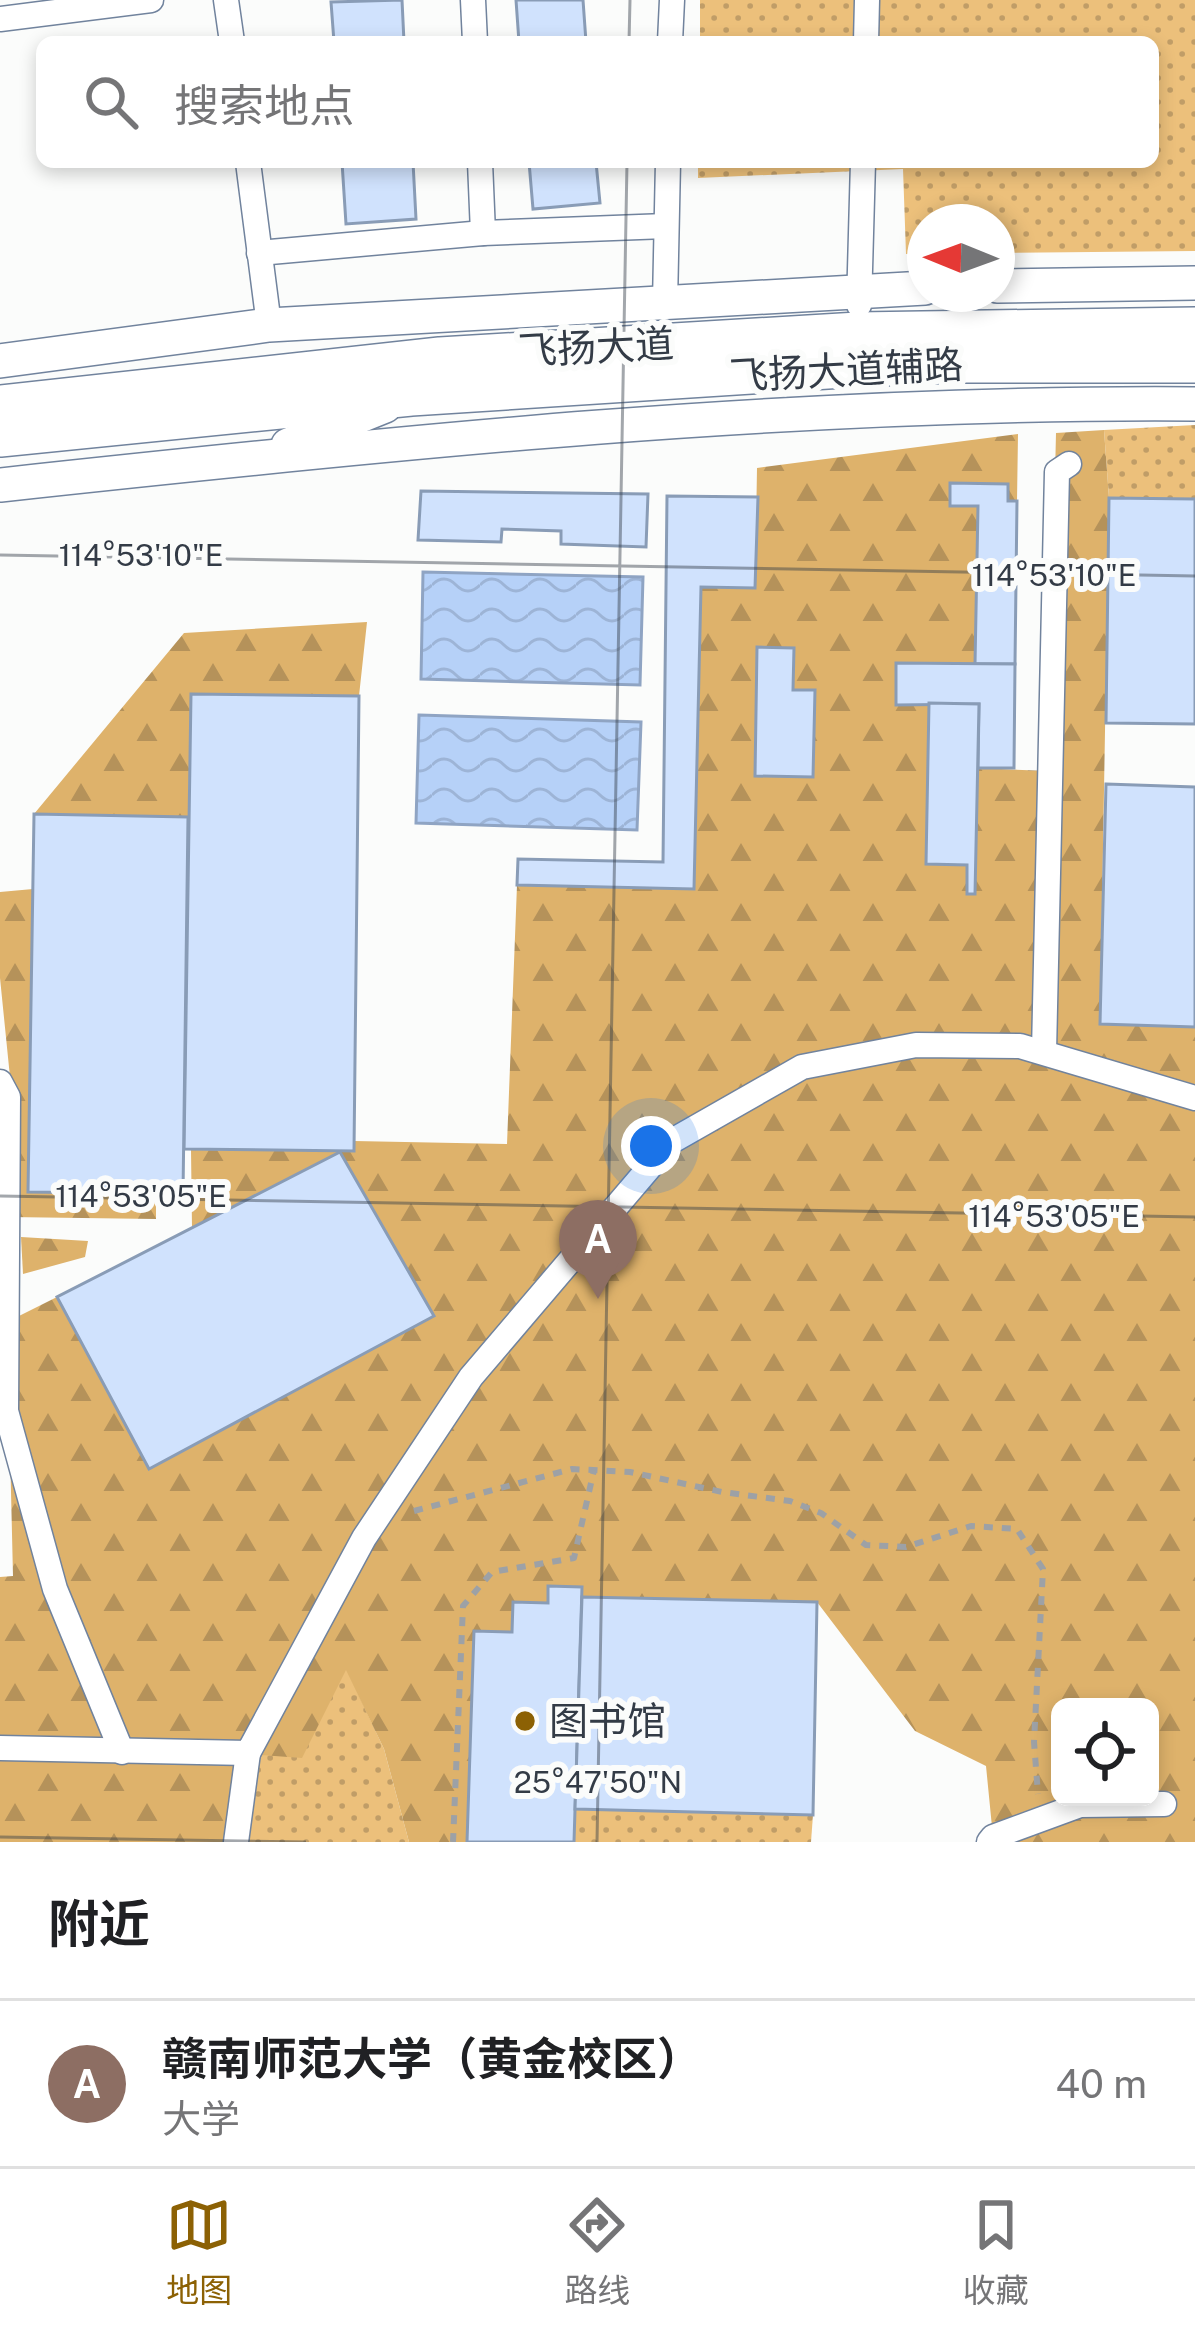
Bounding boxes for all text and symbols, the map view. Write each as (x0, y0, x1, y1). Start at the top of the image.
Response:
search box (36, 36, 1159, 168)
icon: search (78, 69, 144, 135)
text: 搜索地点 (174, 79, 354, 132)
north arrow (907, 204, 1015, 312)
street label: 飞扬大道 (517, 320, 675, 374)
street label: 飞扬大道辅路 (728, 341, 964, 399)
text: 114°53'10"E (59, 537, 223, 573)
text: 114°53'10"E (972, 557, 1136, 593)
your location (621, 1116, 681, 1176)
text: 114°53'05"E (55, 1178, 227, 1214)
text: 114°53'05"E (968, 1198, 1140, 1234)
pin: A (559, 1200, 637, 1299)
place label: 图书馆 (549, 1698, 666, 1744)
map controls (1051, 1698, 1159, 1806)
button: locate (1051, 1698, 1159, 1806)
marker: 图书馆 (512, 1708, 538, 1734)
text: 25°47'50"N (514, 1764, 682, 1800)
text: 附近 (48, 1894, 150, 1953)
text: 赣南师范大学（黄金校区） (162, 2032, 702, 2085)
text: A (73, 2061, 101, 2107)
text: 40 m (1055, 2061, 1147, 2107)
text: 大学 (162, 2096, 240, 2142)
tab: 地图 (166, 2192, 232, 2312)
tab: 路线 (564, 2192, 630, 2312)
tab: 收藏 (963, 2192, 1029, 2312)

